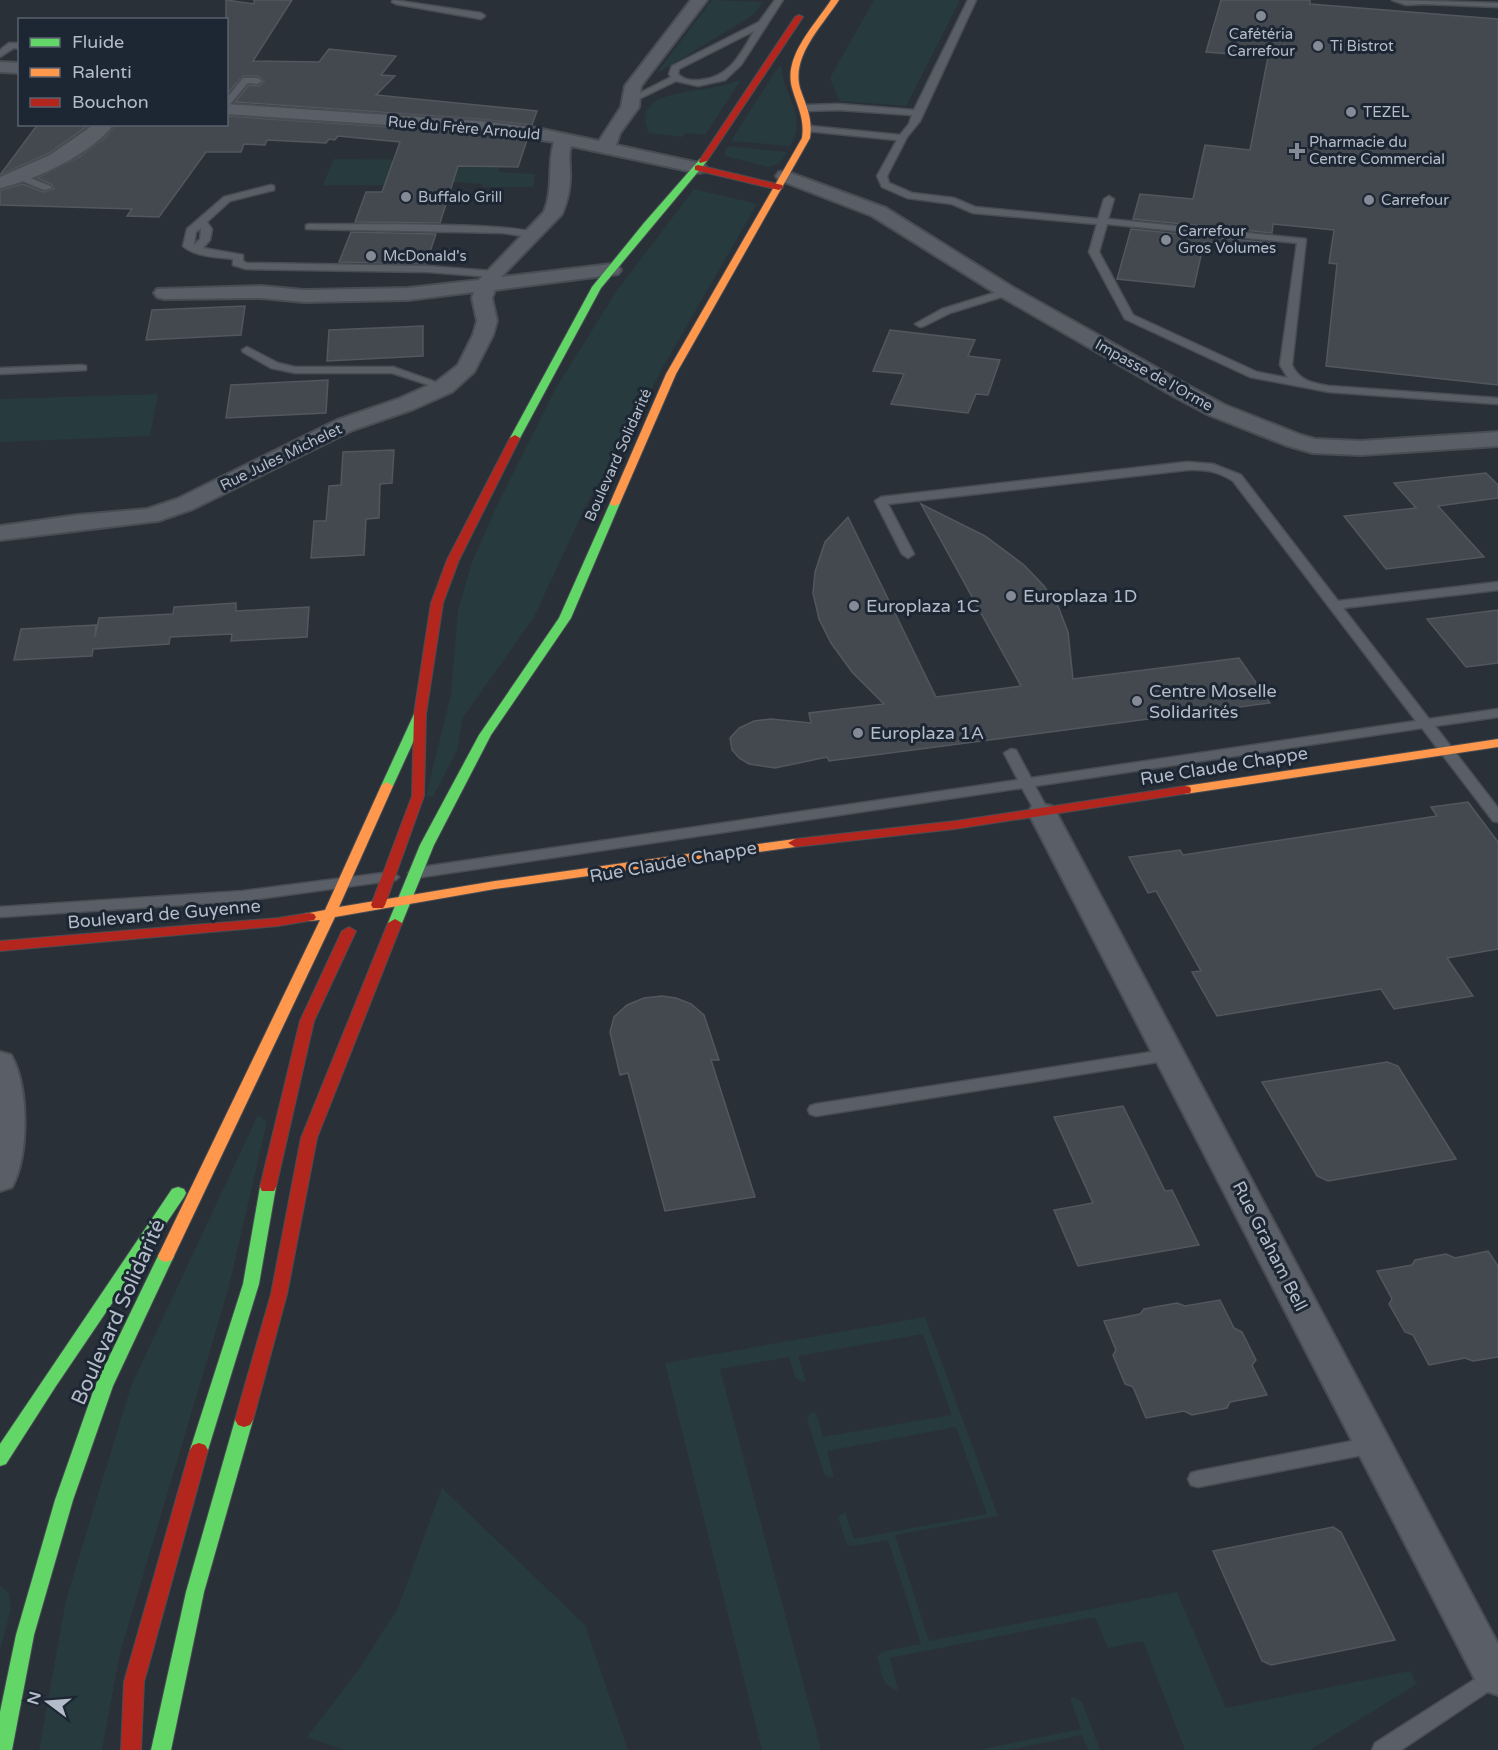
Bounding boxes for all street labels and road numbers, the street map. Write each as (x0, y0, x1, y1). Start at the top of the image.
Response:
street label: Rue du Frère Arnould (387, 112, 541, 144)
street label: Impasse de l'Orme (1092, 335, 1216, 415)
street label: Boulevard Solidarité (581, 386, 655, 524)
street label: Rue Jules Michelet (217, 420, 345, 494)
street label: Rue Claude Chappe (1139, 742, 1309, 790)
street label: Rue Claude Chappe (588, 836, 758, 888)
street label: Boulevard de Guyenne (67, 895, 261, 933)
street label: Rue Graham Bell (1228, 1177, 1312, 1315)
street label: Boulevard Solidarité (66, 1215, 171, 1409)

